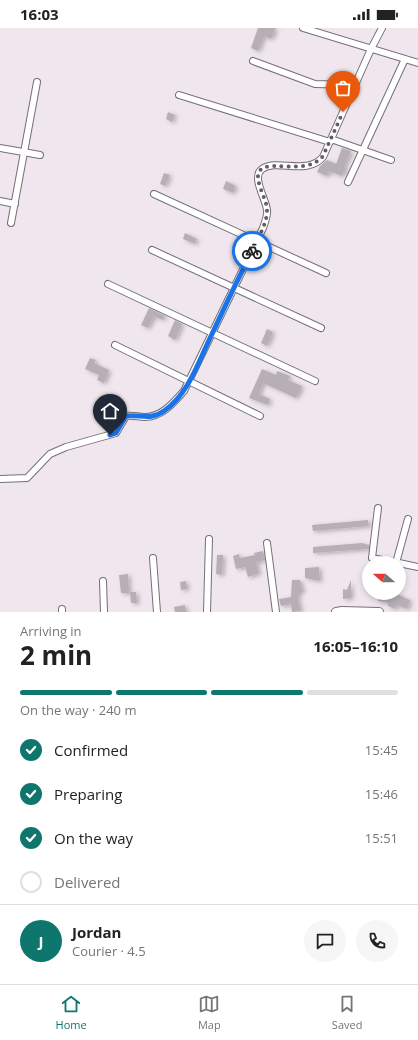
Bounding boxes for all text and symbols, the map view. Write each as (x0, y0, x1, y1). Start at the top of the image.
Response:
text: 16:03 (20, 4, 59, 24)
pin (326, 71, 360, 112)
icon: bag (332, 77, 354, 99)
courier (232, 231, 272, 271)
icon: bike (241, 240, 263, 262)
pin (93, 394, 127, 435)
icon: home (99, 400, 121, 422)
north arrow (362, 556, 406, 600)
map controls (362, 556, 406, 600)
text: Arriving in (20, 622, 82, 640)
text: 16:05–16:10 (313, 636, 398, 656)
text: 2 min (20, 637, 92, 673)
text: On the way · 240 m (20, 701, 136, 719)
icon: check (20, 739, 42, 761)
text: Confirmed (54, 740, 128, 760)
text: 15:45 (365, 741, 398, 759)
icon: check (20, 783, 42, 805)
text: Preparing (54, 784, 122, 804)
text: 15:46 (365, 785, 398, 803)
icon: check (20, 827, 42, 849)
text: On the way (54, 828, 133, 848)
text: 15:51 (365, 829, 398, 847)
text: Delivered (54, 872, 121, 892)
button: chat (304, 920, 346, 962)
button: phone (356, 920, 398, 962)
text: Jordan (72, 922, 121, 942)
text: J (39, 931, 43, 951)
text: Courier · 4.5 (72, 942, 146, 960)
tab: Home (56, 993, 87, 1032)
tab: Map (198, 993, 221, 1032)
tab: Saved (332, 993, 362, 1032)

